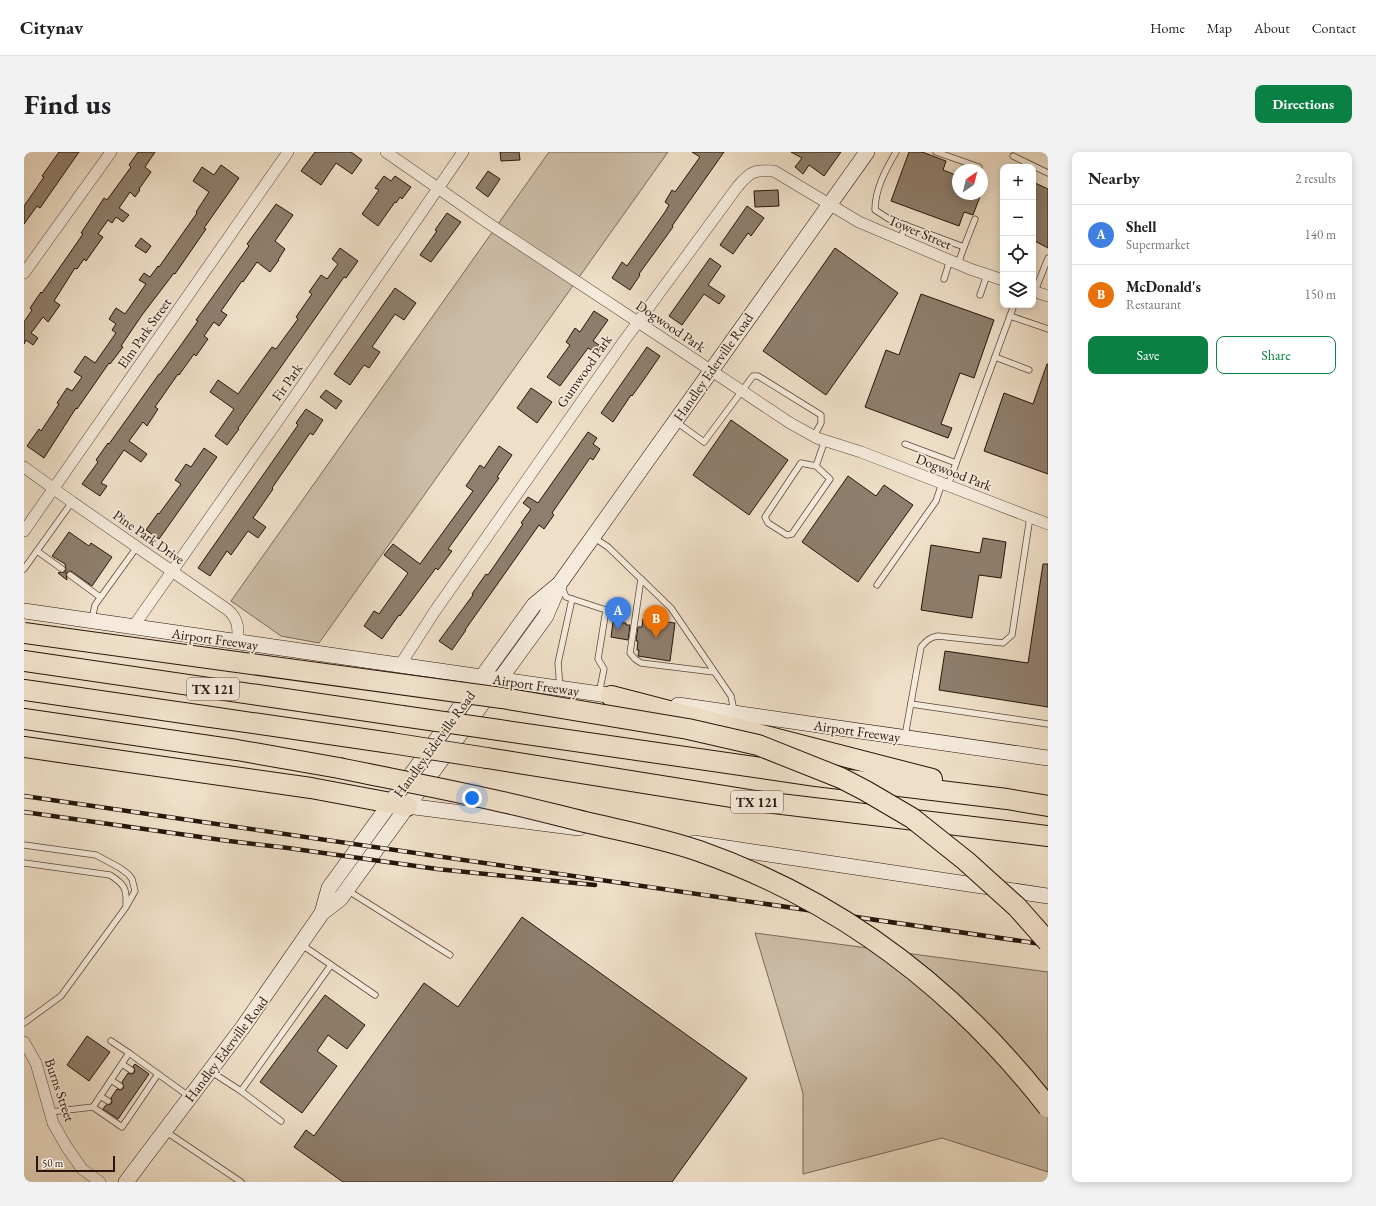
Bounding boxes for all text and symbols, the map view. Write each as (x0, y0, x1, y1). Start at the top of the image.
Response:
text: Citynav (20, 15, 83, 40)
text: Home (1150, 19, 1185, 37)
text: Map (1207, 19, 1232, 37)
text: About (1254, 19, 1290, 37)
text: Contact (1312, 19, 1356, 37)
button: Directions (1255, 85, 1352, 123)
text: Find us (24, 86, 111, 122)
north arrow (952, 164, 988, 200)
map controls (1000, 164, 1036, 308)
button: + (1000, 164, 1036, 200)
text: Nearby (1088, 167, 1140, 189)
text: 2 results (1295, 170, 1336, 187)
button: − (1000, 200, 1036, 236)
street label: Tower Street (885, 211, 955, 254)
text: Shell (1126, 217, 1157, 236)
text: A (1096, 226, 1106, 243)
text: 140 m (1305, 226, 1336, 243)
button: locate (1000, 236, 1036, 272)
text: Supermarket (1126, 236, 1190, 253)
button: layers (1000, 272, 1036, 308)
text: McDonald's (1126, 277, 1201, 296)
text: B (1097, 286, 1105, 303)
text: 150 m (1305, 286, 1336, 303)
street label: Elm Park Street (113, 294, 175, 372)
street label: Dogwood Park (633, 296, 710, 356)
text: Restaurant (1126, 296, 1181, 313)
street label: Handley Ederville Road (669, 309, 758, 424)
street label: Gumwood Park (552, 331, 616, 411)
button: Save (1088, 336, 1208, 374)
button: Share (1216, 336, 1336, 374)
street label: Fir Park (268, 359, 307, 404)
street label: Dogwood Park (913, 449, 995, 495)
street label: Pine Park Drive (110, 506, 189, 569)
pin: A (605, 597, 631, 630)
pin: B (643, 605, 669, 638)
street label: Airport Freeway (169, 624, 260, 654)
street label: Airport Freeway (490, 670, 581, 700)
road number: TX 121 (187, 678, 239, 700)
street label: Handley Ederville Road (389, 686, 479, 801)
street label: Airport Freeway (811, 716, 902, 746)
your location (462, 788, 482, 808)
road number: TX 121 (731, 791, 783, 813)
street label: Handley Ederville Road (180, 992, 272, 1105)
street label: Burns Street (41, 1056, 79, 1125)
scale bar (36, 1154, 115, 1173)
text: 50 m (42, 1156, 63, 1170)

